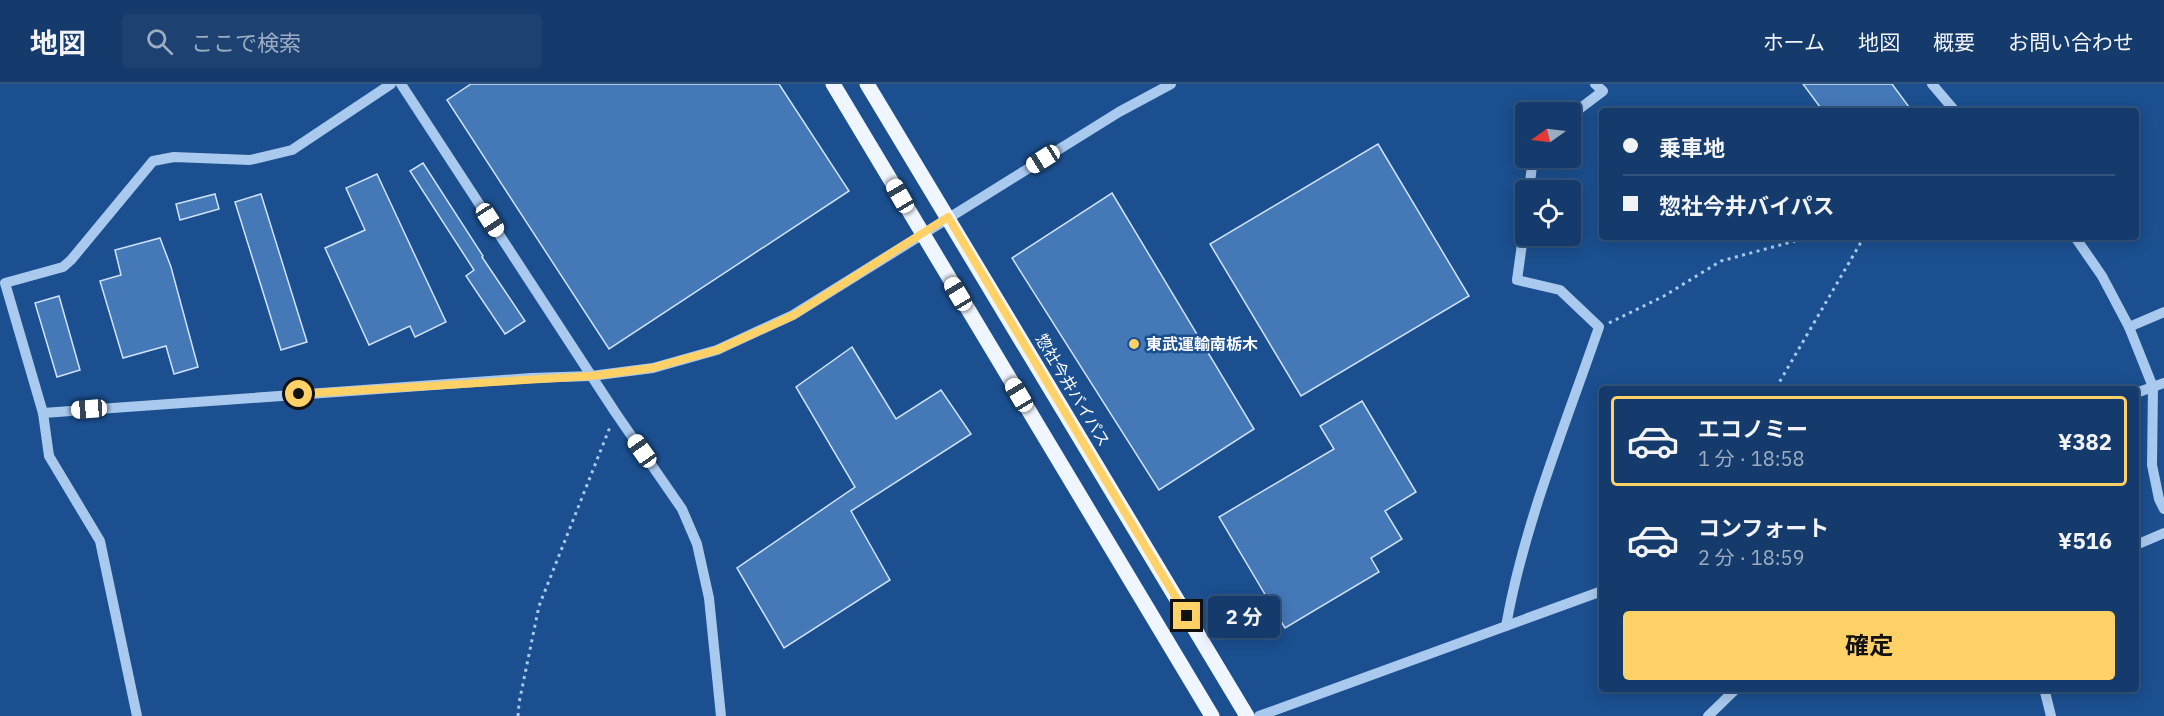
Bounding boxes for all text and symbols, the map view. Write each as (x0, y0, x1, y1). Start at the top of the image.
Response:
search box (122, 14, 542, 68)
text: 地図 (30, 24, 86, 61)
icon: search (143, 25, 176, 58)
text: ここで検索 (191, 28, 301, 57)
text: ホーム (1763, 28, 1825, 56)
text: 地図 (1858, 28, 1900, 56)
text: 概要 (1933, 28, 1975, 56)
text: お問い合わせ (2008, 28, 2134, 56)
north arrow (1515, 102, 1581, 168)
map controls (1515, 102, 1581, 246)
text: 乗車地 (1659, 133, 1725, 162)
car (1023, 142, 1063, 176)
car (883, 176, 917, 216)
button: locate (1515, 180, 1581, 246)
text: 惣社今井バイパス (1659, 191, 1835, 220)
car (473, 200, 507, 240)
car (941, 274, 975, 314)
street label: 惣社今井バイパス (1032, 330, 1114, 450)
place label: 東武運輸南栃木 (1146, 334, 1258, 354)
marker: 東武運輸南栃木 (1127, 337, 1141, 351)
car (1002, 375, 1036, 415)
route start (285, 380, 312, 407)
car (70, 399, 108, 419)
icon: car (1626, 414, 1680, 468)
text: エコノミー (1698, 414, 1808, 443)
text: ¥382 (2058, 427, 2112, 456)
car (624, 431, 660, 471)
text: 1 分 · 18:58 (1698, 445, 1805, 472)
icon: car (1626, 513, 1680, 567)
text: コンフォート (1698, 513, 1829, 542)
text: ¥516 (2058, 526, 2112, 555)
text: 2 分 · 18:59 (1698, 544, 1805, 571)
callout: 2 分 (1208, 595, 1280, 637)
route end (1173, 602, 1200, 629)
text: 2 分 (1226, 603, 1262, 630)
button: 確定 (1623, 611, 2115, 680)

